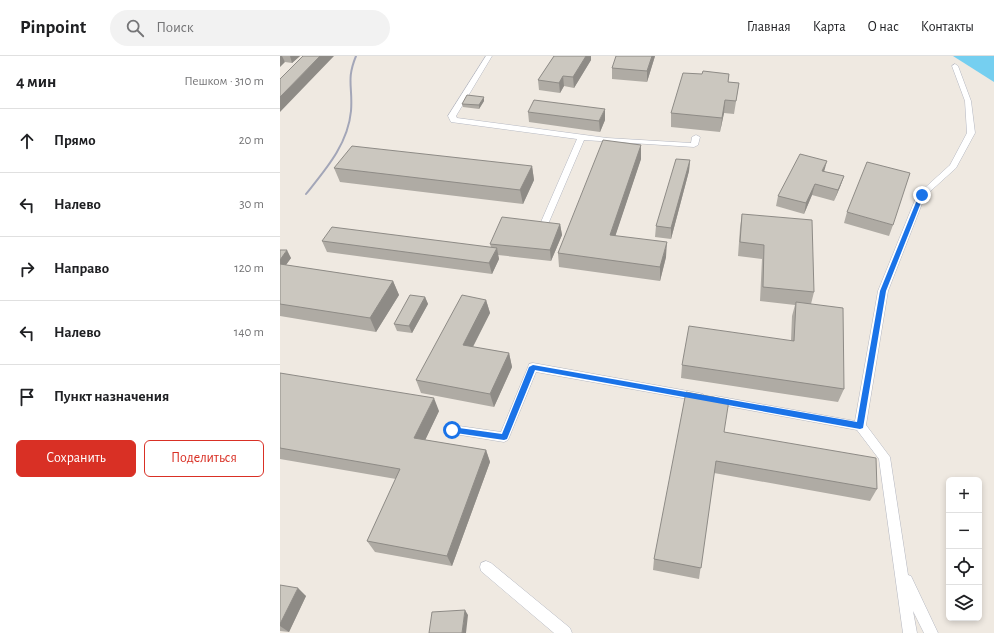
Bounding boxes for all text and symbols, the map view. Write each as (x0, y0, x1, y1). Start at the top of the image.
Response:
search box (110, 10, 390, 46)
icon: search (124, 17, 146, 39)
text: Pinpoint (20, 18, 86, 37)
text: Поиск (156, 20, 194, 35)
text: Главная (747, 20, 791, 34)
text: Карта (813, 20, 846, 34)
text: О нас (868, 20, 899, 34)
text: Контакты (921, 20, 974, 34)
text: 4 мин (16, 73, 56, 90)
text: Пешком · 310 m (184, 75, 264, 88)
icon: ahead (16, 130, 38, 152)
text: Прямо (54, 133, 96, 148)
text: 20 m (239, 134, 264, 147)
route end (913, 186, 931, 204)
icon: left (16, 194, 38, 216)
text: Налево (54, 197, 101, 212)
text: 30 m (239, 198, 264, 211)
icon: right (16, 258, 38, 280)
text: Направо (54, 261, 109, 276)
text: 120 m (234, 262, 264, 275)
icon: left (16, 322, 38, 344)
text: Налево (54, 325, 101, 340)
text: 140 m (234, 326, 264, 339)
icon: arrive (16, 386, 38, 408)
text: Пункт назначения (54, 389, 169, 404)
route start (443, 421, 461, 439)
button: Сохранить (16, 440, 136, 477)
button: Поделиться (144, 440, 264, 477)
map controls (946, 477, 982, 621)
button: + (946, 477, 982, 513)
button: − (946, 513, 982, 549)
button: locate (946, 549, 982, 585)
button: layers (946, 585, 982, 621)

